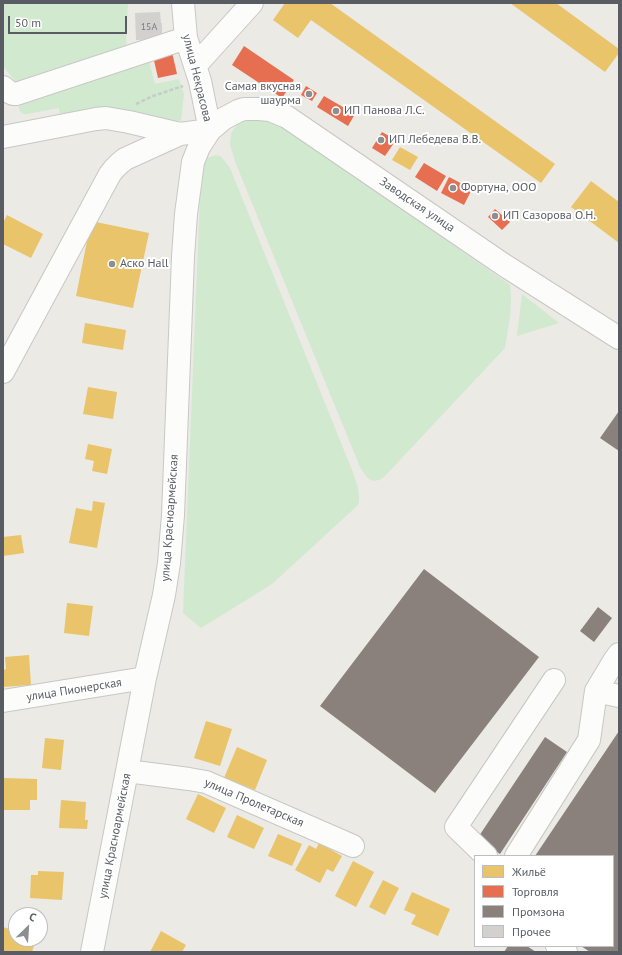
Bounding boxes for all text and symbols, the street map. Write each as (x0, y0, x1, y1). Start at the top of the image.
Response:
scale bar (10, 8, 129, 34)
text: 50 m (15, 15, 41, 30)
house number: 15А (141, 21, 157, 33)
street label: улица Некрасова (179, 33, 215, 123)
place label: Самая вкусная шаурма (225, 80, 301, 108)
marker: Самая вкусная шаурма (304, 89, 314, 99)
place label: ИП Панова Л.С. (344, 104, 425, 118)
marker: ИП Панова Л.С. (331, 106, 341, 116)
place label: ИП Лебедева В.В. (389, 133, 481, 147)
marker: ИП Лебедева В.В. (376, 135, 386, 145)
street label: Заводская улица (377, 174, 457, 236)
place label: Фортуна, ООО (461, 181, 536, 195)
marker: Фортуна, ООО (448, 183, 458, 193)
place label: ИП Сазорова О.Н. (503, 209, 596, 223)
marker: ИП Сазорова О.Н. (490, 211, 500, 221)
place label: Аско Hall (120, 257, 169, 271)
marker: Аско Hall (107, 259, 117, 269)
street label: улица Красноармейская (158, 454, 182, 582)
street label: улица Пионерская (25, 675, 123, 705)
street label: улица Красноармейская (96, 772, 134, 900)
street label: улица Пролетарская (202, 776, 306, 830)
legend (474, 855, 614, 947)
text: Жильё (512, 864, 546, 879)
text: Торговля (512, 884, 558, 899)
text: Промзона (512, 904, 565, 919)
north arrow (8, 907, 48, 947)
text: С (27, 909, 38, 925)
text: Прочее (512, 924, 551, 939)

